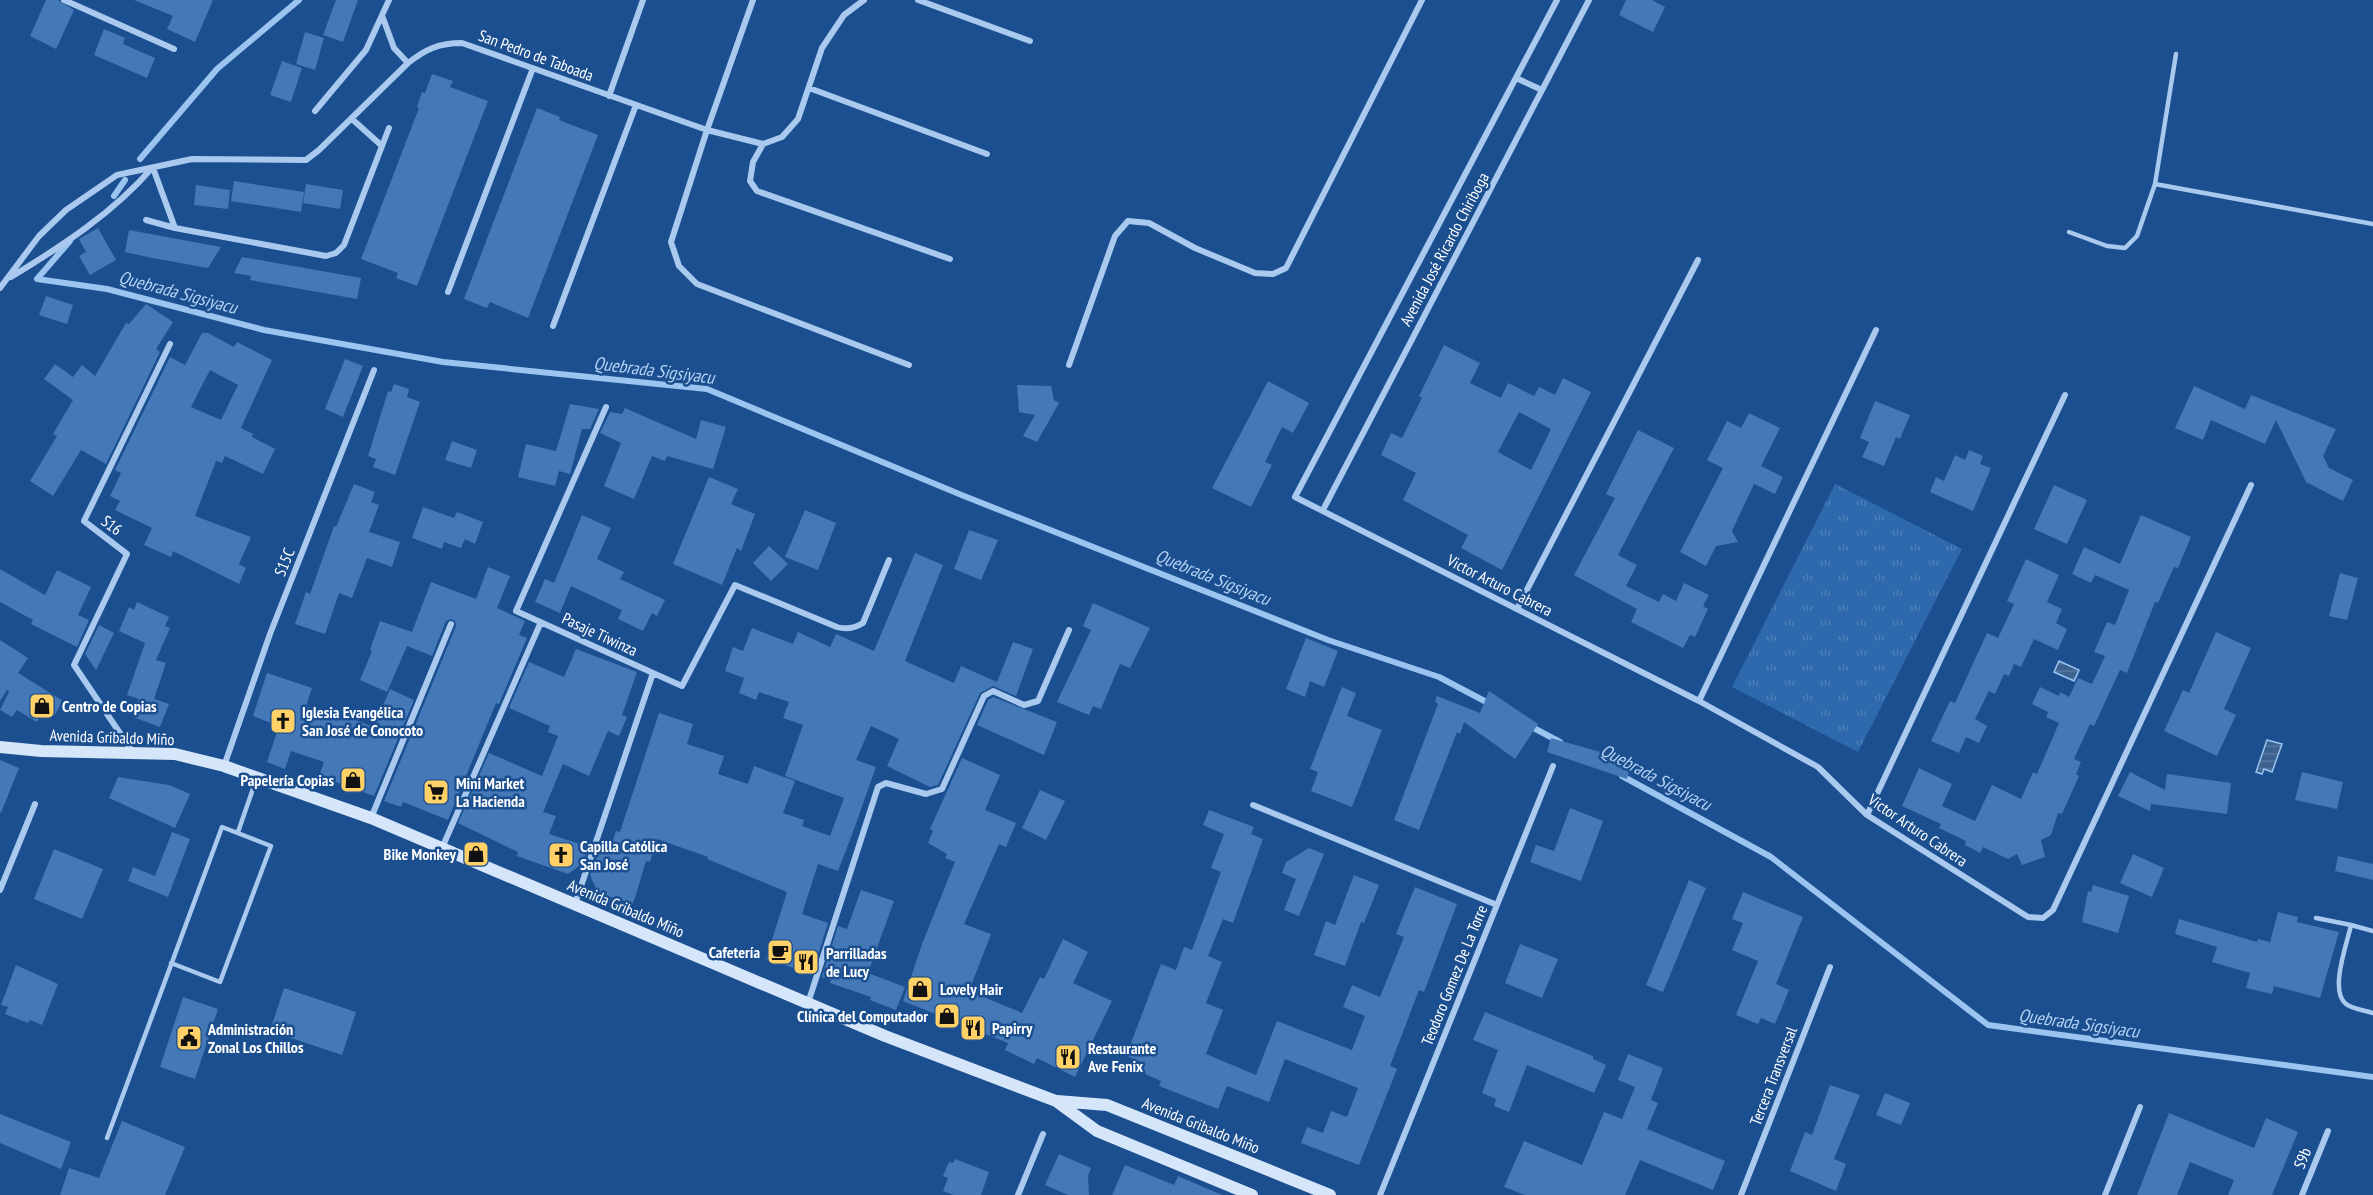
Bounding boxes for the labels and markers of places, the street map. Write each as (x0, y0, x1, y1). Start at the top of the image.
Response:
shop icon: Centro de Copias (27, 691, 57, 721)
place label: Centro de Copias (62, 696, 157, 716)
place label: Iglesia Evangélica San José de Conocoto (302, 702, 423, 740)
church icon: Iglesia Evangélica San José de Conocoto (268, 706, 298, 736)
shop icon: Papelería Copias (338, 765, 368, 795)
place label: Papelería Copias (240, 770, 334, 790)
place label: Mini Market La Hacienda (456, 773, 525, 811)
supermarket icon: Mini Market La Hacienda (421, 777, 451, 807)
place label: Capilla Católica San José (580, 836, 668, 874)
shop icon: Bike Monkey (461, 839, 491, 869)
church icon: Capilla Católica San José (546, 840, 576, 870)
place label: Bike Monkey (384, 844, 457, 864)
cafe icon: Cafetería (765, 937, 795, 967)
place label: Cafetería (709, 942, 760, 962)
place label: Parrilladas de Lucy (826, 943, 887, 981)
restaurant icon: Parrilladas de Lucy (791, 947, 821, 977)
shop icon: Lovely Hair (905, 974, 935, 1004)
place label: Lovely Hair (940, 979, 1003, 999)
shop icon: Clínica del Computador (932, 1001, 962, 1031)
place label: Clínica del Computador (797, 1006, 928, 1026)
restaurant icon: Papirry (958, 1013, 988, 1043)
place label: Papirry (992, 1018, 1033, 1038)
place label: Administración Zonal Los Chillos (207, 1019, 304, 1057)
public building icon: Administración Zonal Los Chillos (174, 1023, 204, 1053)
place label: Restaurante Ave Fenix (1087, 1038, 1156, 1076)
restaurant icon: Restaurante Ave Fenix (1053, 1042, 1083, 1072)

